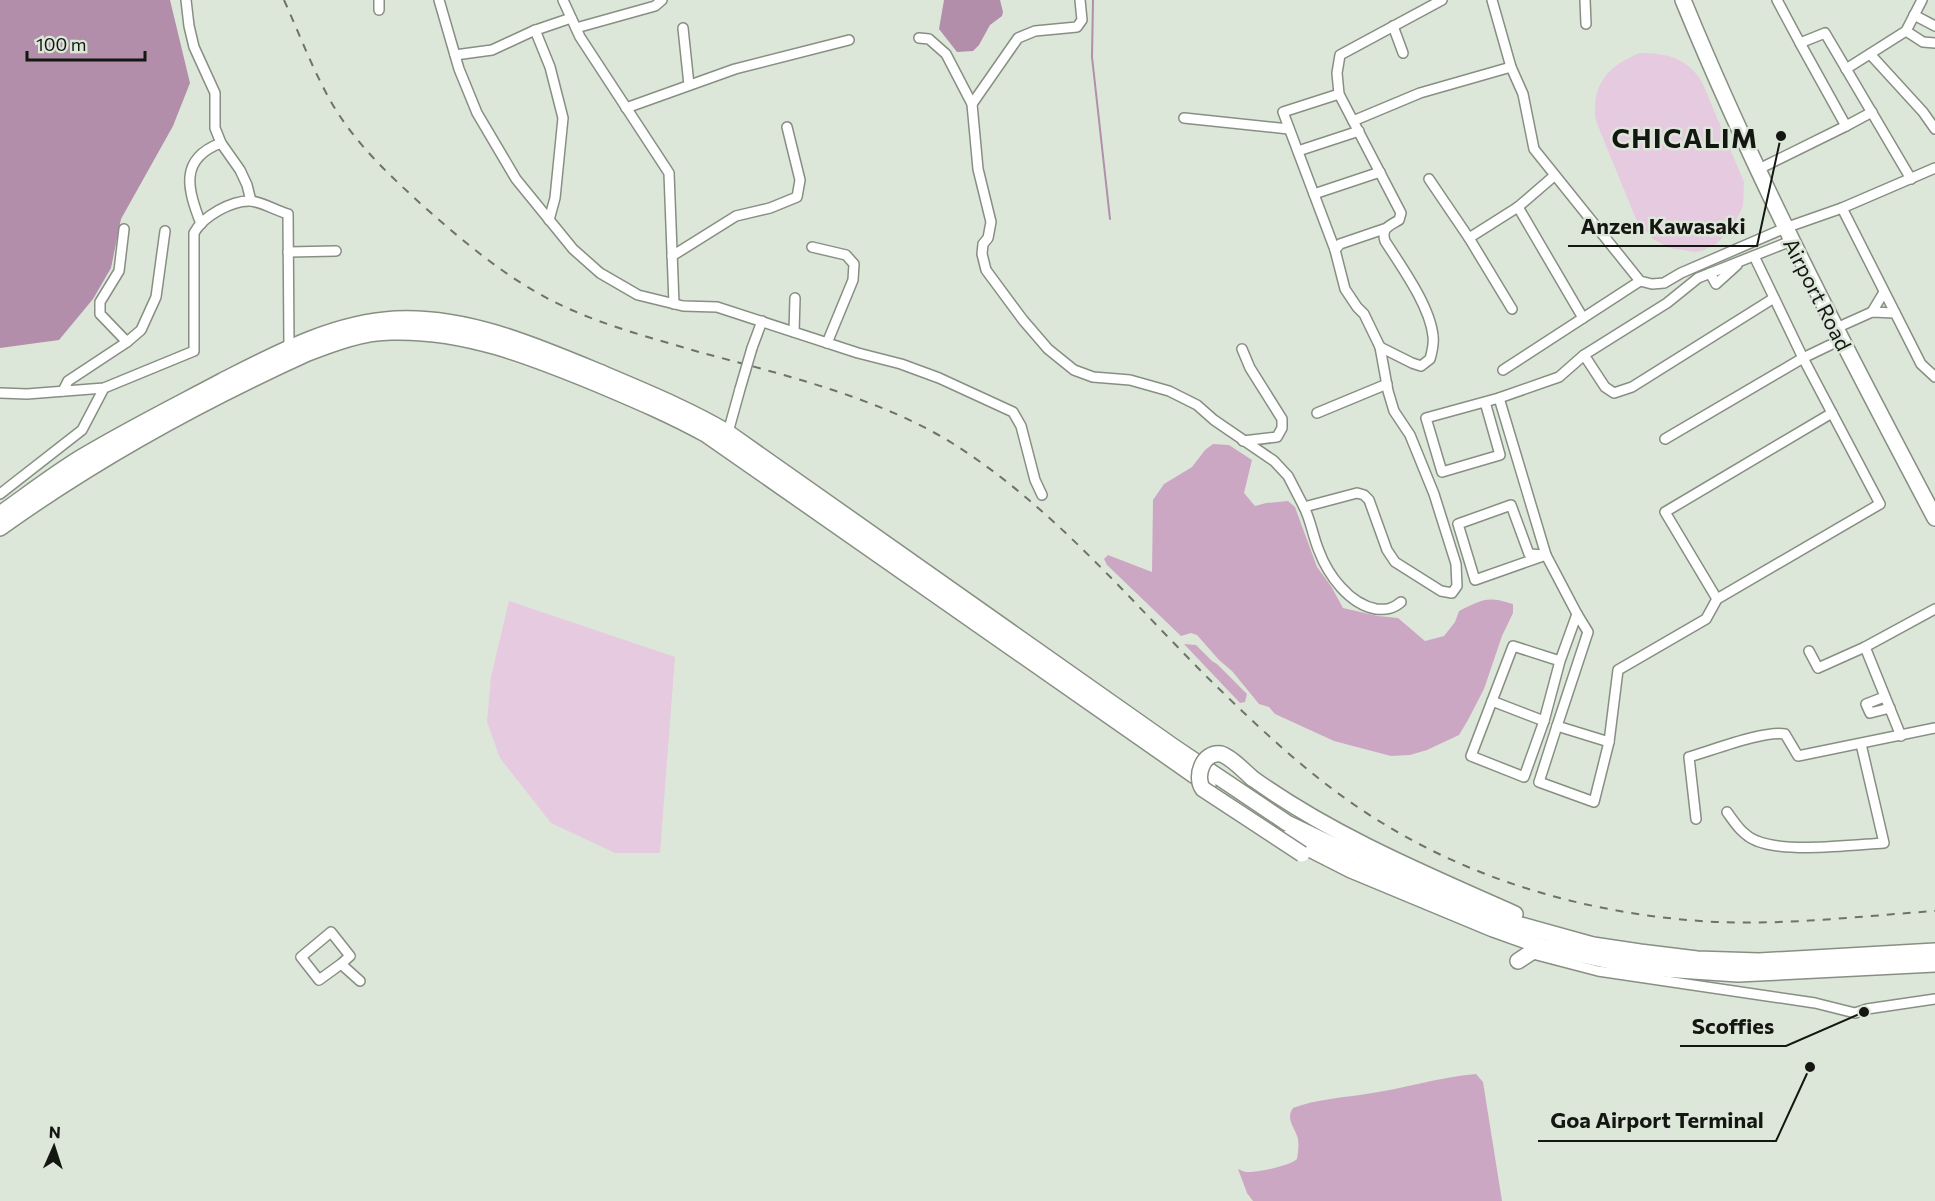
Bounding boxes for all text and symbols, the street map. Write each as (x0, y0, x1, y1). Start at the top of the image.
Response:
scale bar (27, 24, 146, 62)
text: 100 m (36, 33, 86, 55)
district label: CHICALIM (1611, 121, 1759, 154)
callout: Anzen Kawasaki (1568, 206, 1757, 246)
text: Anzen Kawasaki (1580, 212, 1746, 239)
street label: Airport Road (1779, 233, 1857, 355)
callout: Scoffies (1680, 1006, 1786, 1046)
text: Scoffies (1692, 1012, 1774, 1039)
callout: Goa Airport Terminal (1538, 1101, 1776, 1141)
text: Goa Airport Terminal (1550, 1106, 1764, 1133)
north arrow (24, 1117, 84, 1177)
text: N (48, 1122, 61, 1141)

